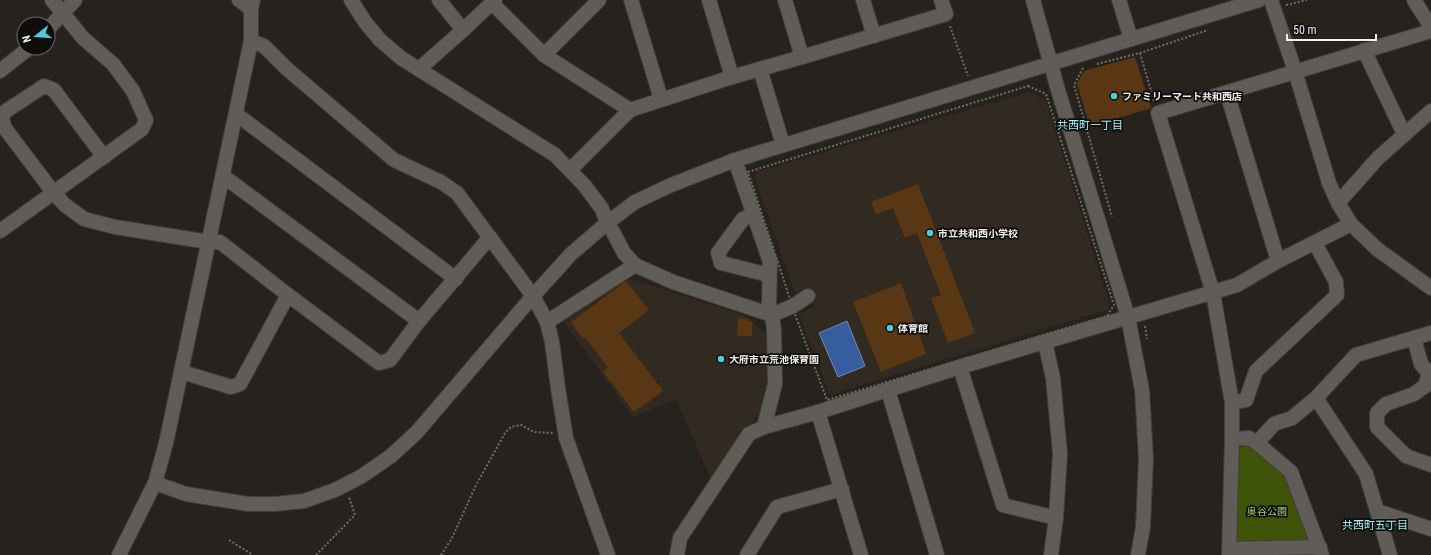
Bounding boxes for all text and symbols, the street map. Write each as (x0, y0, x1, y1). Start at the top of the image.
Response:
north arrow (16, 16, 56, 56)
scale bar (1287, 16, 1376, 42)
text: 50 m (1293, 23, 1317, 37)
text: N (20, 33, 34, 44)
marker: ファミリーマート共和西店 (1109, 91, 1119, 101)
place label: ファミリーマート共和西店 (1122, 91, 1242, 102)
district label: 共西町一丁目 (1057, 119, 1123, 132)
marker: 市立共和西小学校 (925, 228, 935, 238)
place label: 市立共和西小学校 (938, 228, 1018, 239)
marker: 体育館 (885, 323, 895, 333)
place label: 体育館 (897, 323, 928, 334)
marker: 大府市立荒池保育園 (716, 354, 726, 364)
place label: 大府市立荒池保育園 (729, 354, 819, 365)
park label: 奥谷公園 (1247, 506, 1287, 517)
district label: 共西町五丁目 (1342, 519, 1408, 532)

